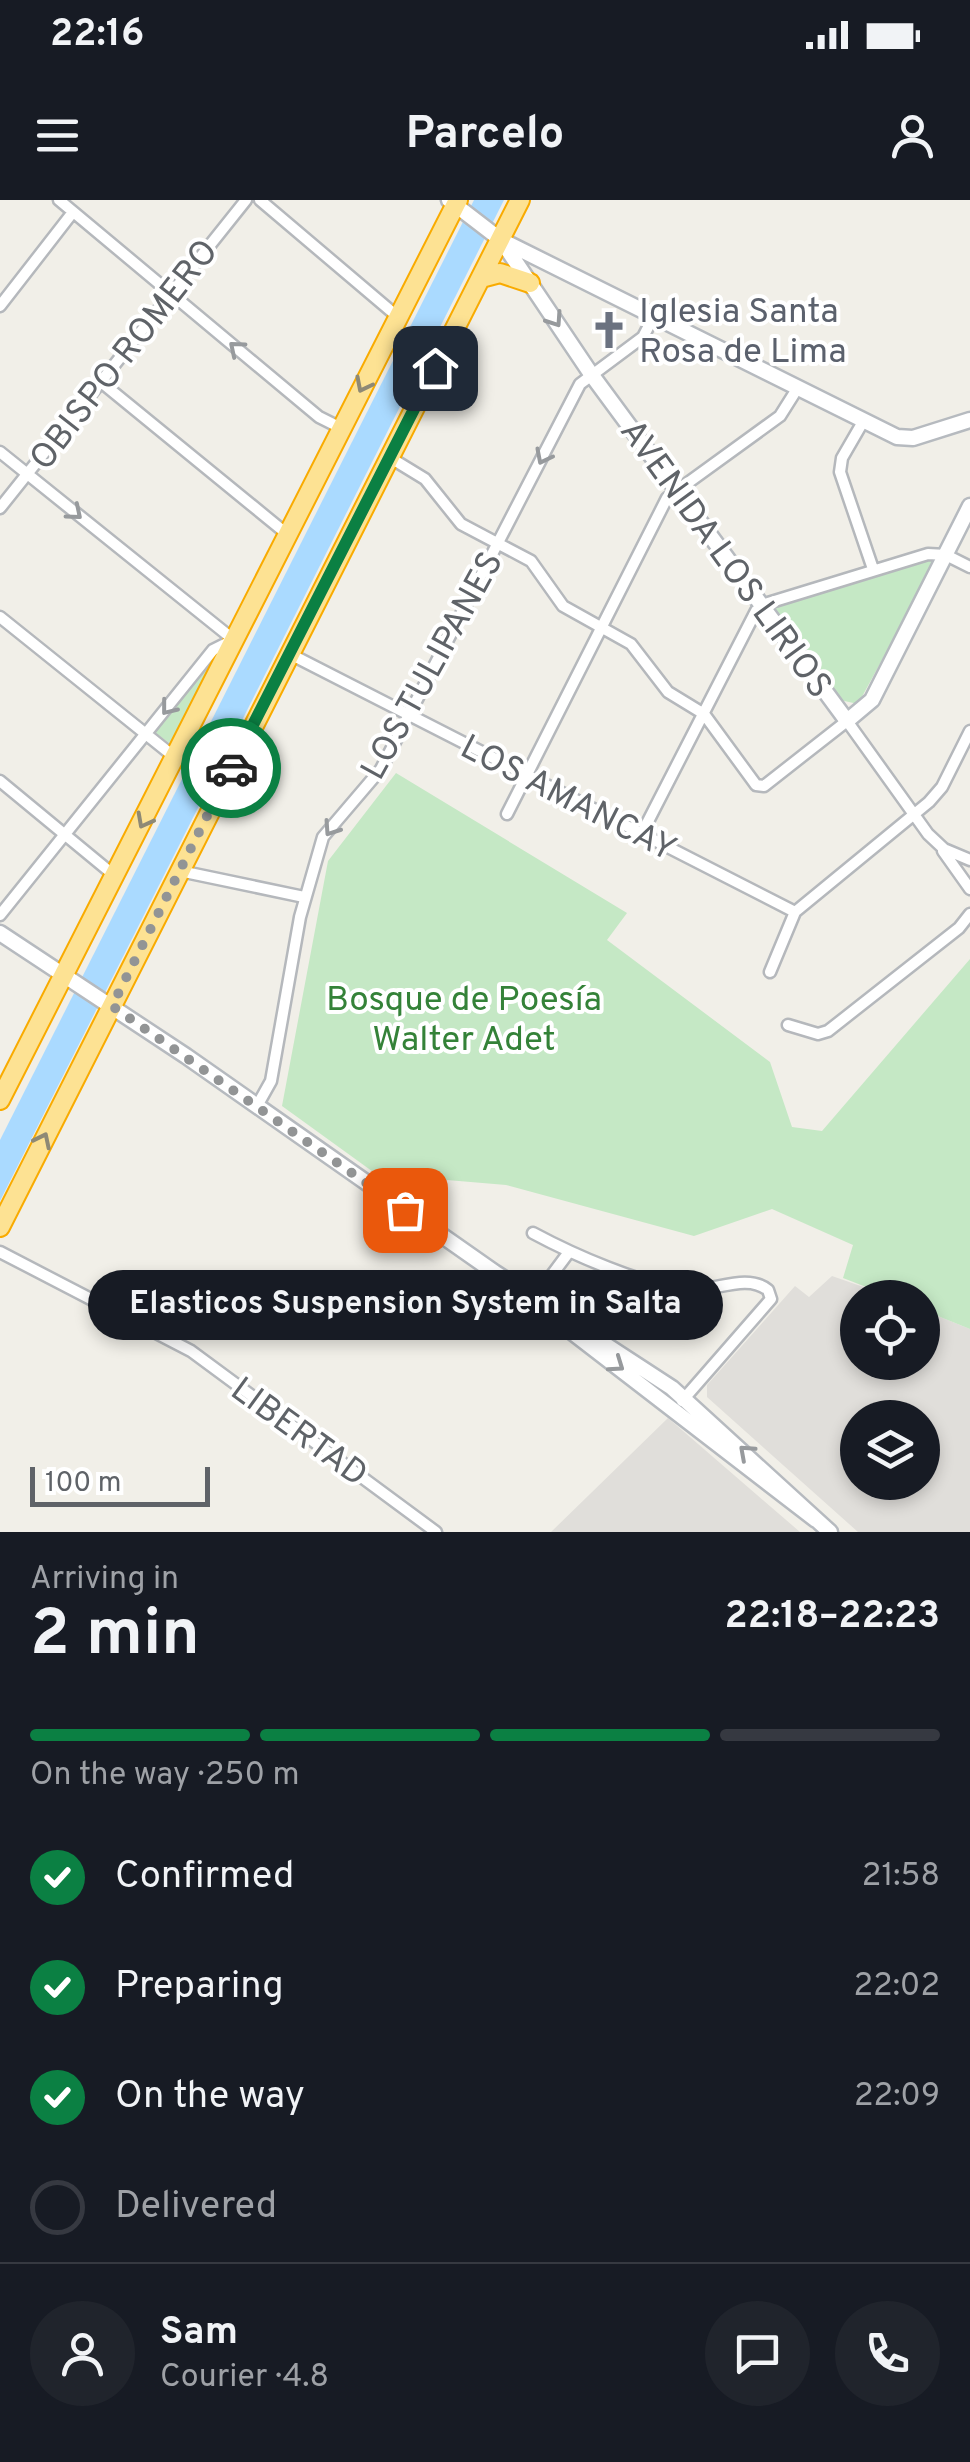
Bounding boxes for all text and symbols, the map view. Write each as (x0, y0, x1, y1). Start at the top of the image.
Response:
text: 22:16 (50, 11, 144, 60)
text: Parcelo (406, 107, 564, 164)
icon: menu (30, 108, 85, 163)
icon: person (885, 108, 940, 163)
street label: OBISPO ROMERO (21, 232, 229, 480)
place label: Iglesia Santa Rosa de Lima (639, 291, 847, 375)
one-way arrow (543, 309, 561, 328)
church icon: Iglesia Santa Rosa de Lima (588, 309, 630, 351)
pin (393, 326, 478, 411)
icon: home (408, 341, 463, 396)
one-way arrow (230, 342, 248, 360)
one-way arrow (356, 375, 375, 393)
street label: AVENIDA LOS LIRIOS (609, 412, 841, 708)
one-way arrow (535, 447, 555, 465)
one-way arrow (64, 502, 82, 520)
street label: LOS TULIPANES (353, 545, 515, 788)
one-way arrow (162, 697, 179, 715)
courier (181, 718, 281, 818)
street label: LOS AMANCAY (452, 726, 683, 873)
icon: car (204, 741, 259, 796)
one-way arrow (137, 811, 156, 829)
one-way arrow (324, 818, 343, 836)
park label: Bosque de Poesía Walter Adet (326, 979, 602, 1063)
one-way arrow (31, 1132, 51, 1150)
pin (363, 1168, 448, 1253)
icon: bag (378, 1183, 433, 1238)
callout: Elasticos Suspension System in Salta (88, 1270, 722, 1340)
map controls (840, 1280, 940, 1500)
button: locate (840, 1280, 940, 1380)
text: Elasticos Suspension System in Salta (129, 1285, 682, 1325)
one-way arrow (606, 1353, 625, 1371)
street label: LIBERTAD (221, 1369, 375, 1498)
button: layers (840, 1400, 940, 1500)
one-way arrow (739, 1446, 758, 1464)
scale bar (30, 1462, 210, 1506)
text: 100 m (45, 1466, 121, 1502)
text: Arriving in (30, 1560, 179, 1600)
text: 22:18–22:23 (725, 1593, 940, 1642)
text: 2 min (30, 1596, 200, 1678)
text: On the way · 250 m (30, 1756, 300, 1796)
icon: check (30, 1850, 85, 1905)
text: Confirmed (115, 1853, 294, 1902)
text: 21:58 (862, 1857, 940, 1897)
icon: check (30, 1960, 85, 2015)
text: Preparing (115, 1963, 284, 2012)
text: 22:02 (854, 1967, 940, 2007)
icon: check (30, 2070, 85, 2125)
text: On the way (115, 2073, 305, 2122)
text: 22:09 (854, 2077, 940, 2117)
text: Delivered (115, 2183, 277, 2232)
button: person (30, 2301, 135, 2406)
button: chat (705, 2301, 810, 2406)
button: phone (835, 2301, 940, 2406)
text: Sam (160, 2309, 238, 2358)
text: Courier · 4.8 (160, 2358, 329, 2398)

